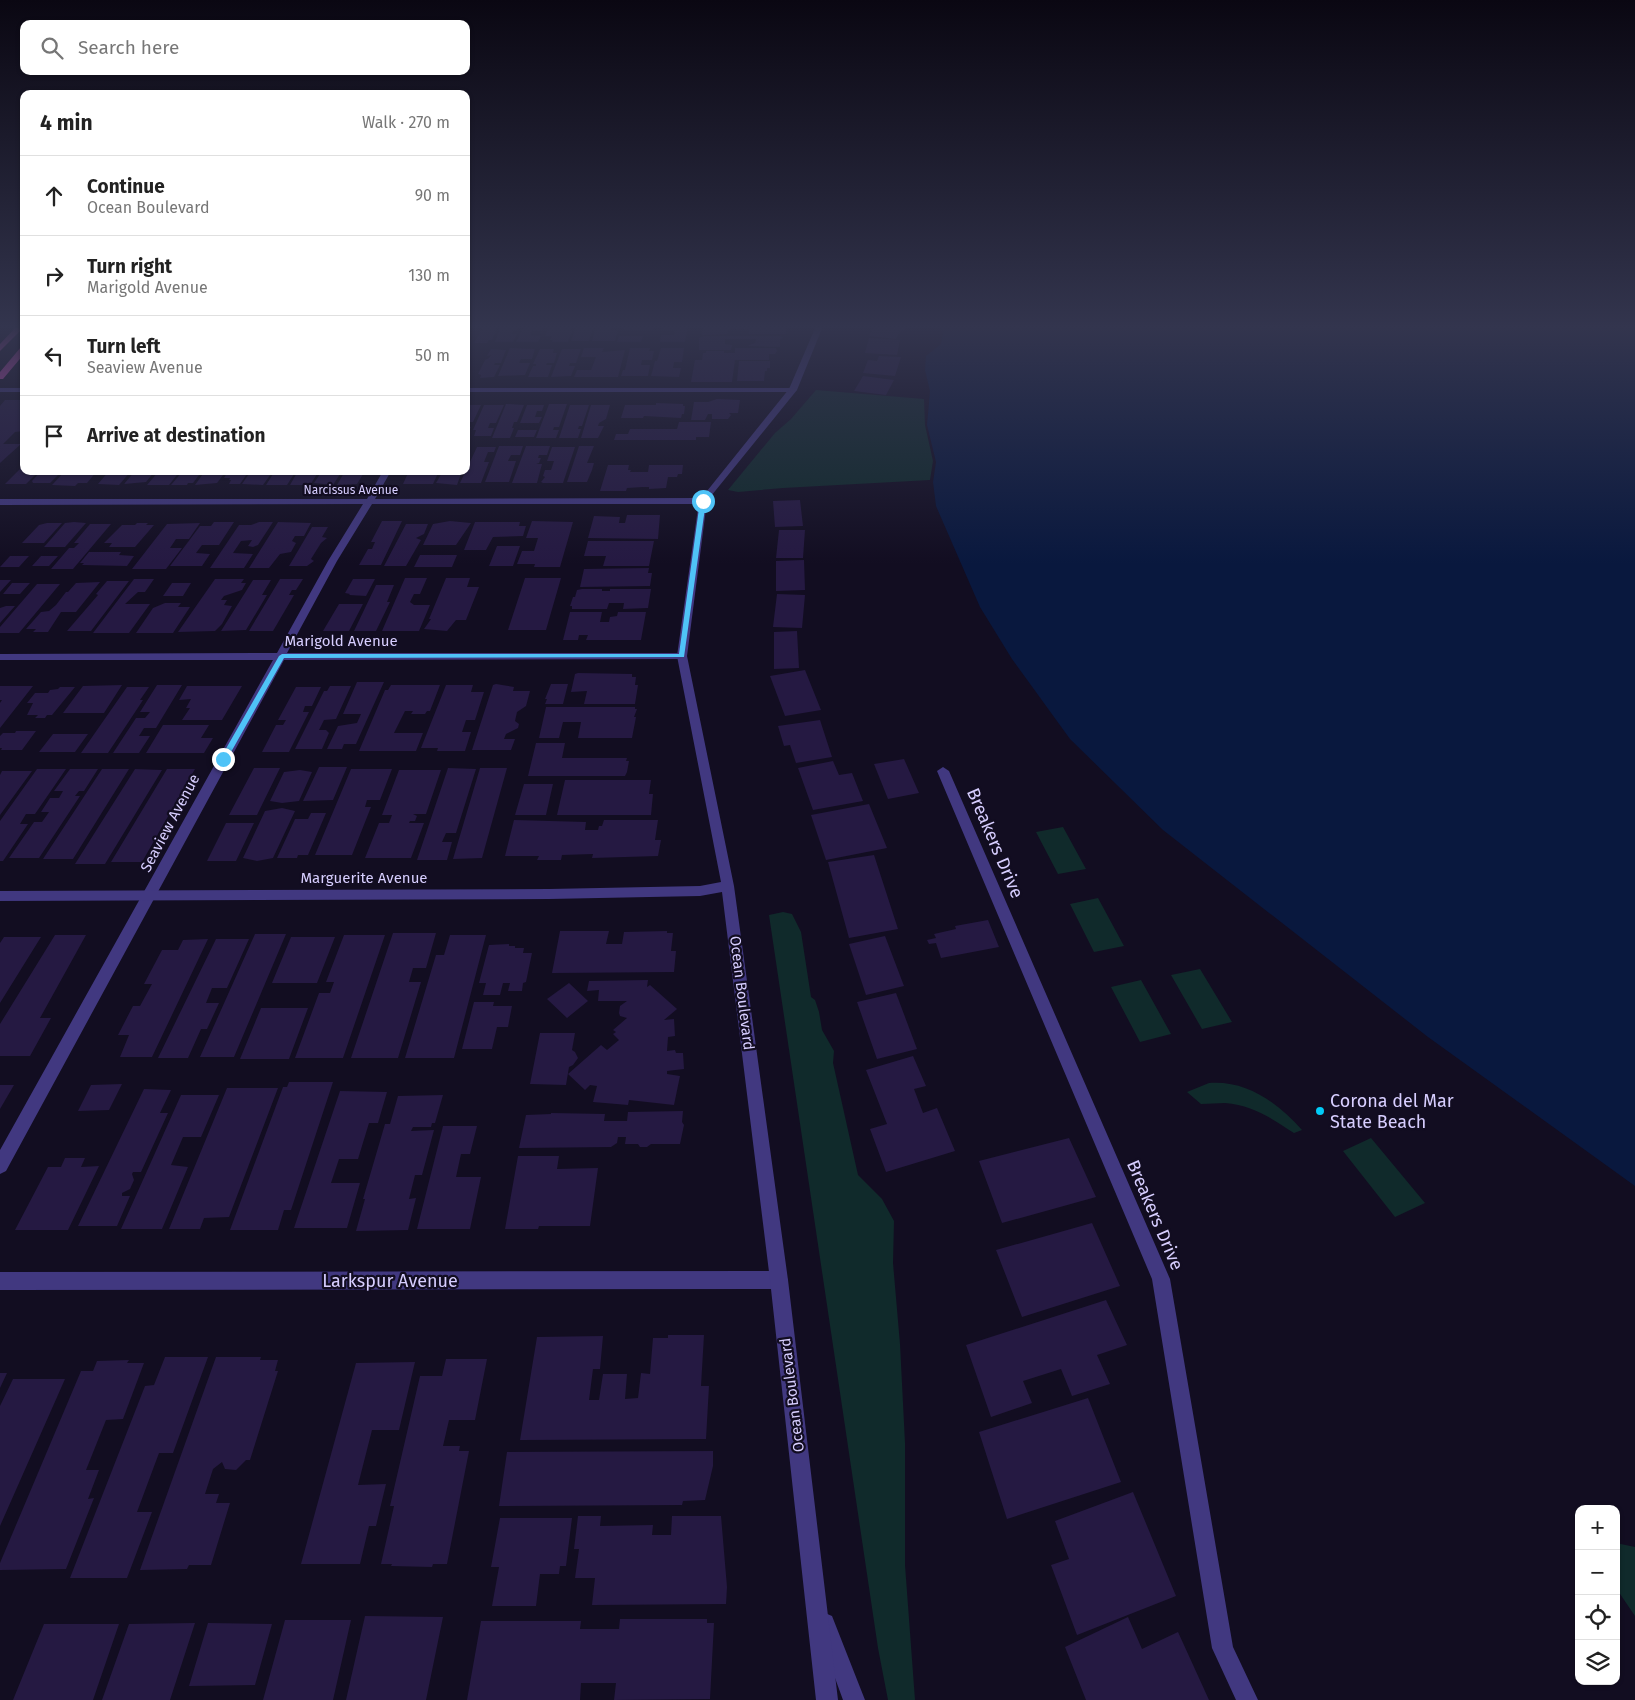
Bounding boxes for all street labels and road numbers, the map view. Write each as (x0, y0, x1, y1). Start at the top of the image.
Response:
street label: Narcissus Avenue (304, 483, 398, 497)
street label: Marigold Avenue (284, 632, 398, 650)
street label: Seaview Avenue (137, 771, 203, 875)
street label: Breakers Drive (962, 785, 1028, 901)
street label: Marguerite Avenue (300, 869, 428, 887)
street label: Ocean Boulevard (726, 935, 758, 1051)
street label: Breakers Drive (1122, 1157, 1188, 1273)
street label: Larkspur Avenue (322, 1270, 458, 1292)
street label: Ocean Boulevard (776, 1337, 808, 1453)

